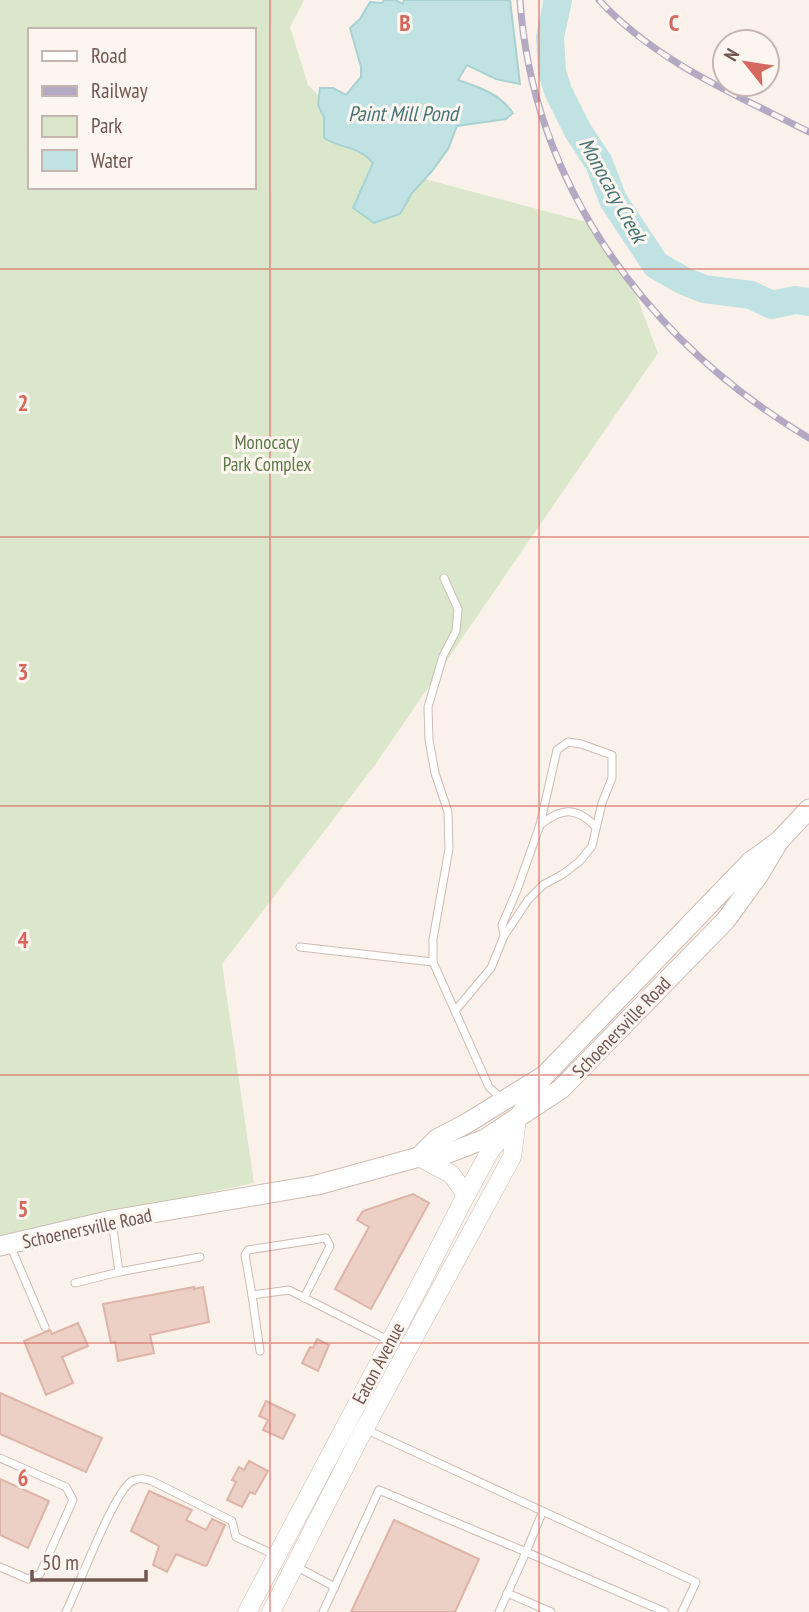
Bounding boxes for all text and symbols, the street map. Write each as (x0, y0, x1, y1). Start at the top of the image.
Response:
text: B (399, 8, 411, 37)
text: C (669, 8, 680, 37)
legend (28, 28, 256, 189)
north arrow (711, 28, 781, 98)
text: Road (91, 42, 127, 69)
text: N (718, 44, 744, 65)
text: Railway (91, 77, 148, 104)
water label: Paint Mill Pond (348, 100, 461, 127)
text: Park (91, 112, 122, 139)
water label: Monocacy Creek (573, 133, 654, 250)
text: Water (91, 147, 133, 174)
text: 2 (18, 388, 29, 417)
park label: Monocacy Park Complex (223, 430, 311, 476)
text: 3 (18, 657, 29, 686)
text: 4 (18, 925, 29, 954)
street label: Schoenersville Road (567, 971, 675, 1083)
text: 5 (18, 1194, 29, 1223)
street label: Schoenersville Road (20, 1203, 154, 1253)
street label: Eaton Avenue (347, 1318, 410, 1408)
text: 6 (18, 1463, 29, 1492)
scale bar (32, 1538, 145, 1582)
text: 50 m (42, 1549, 79, 1576)

